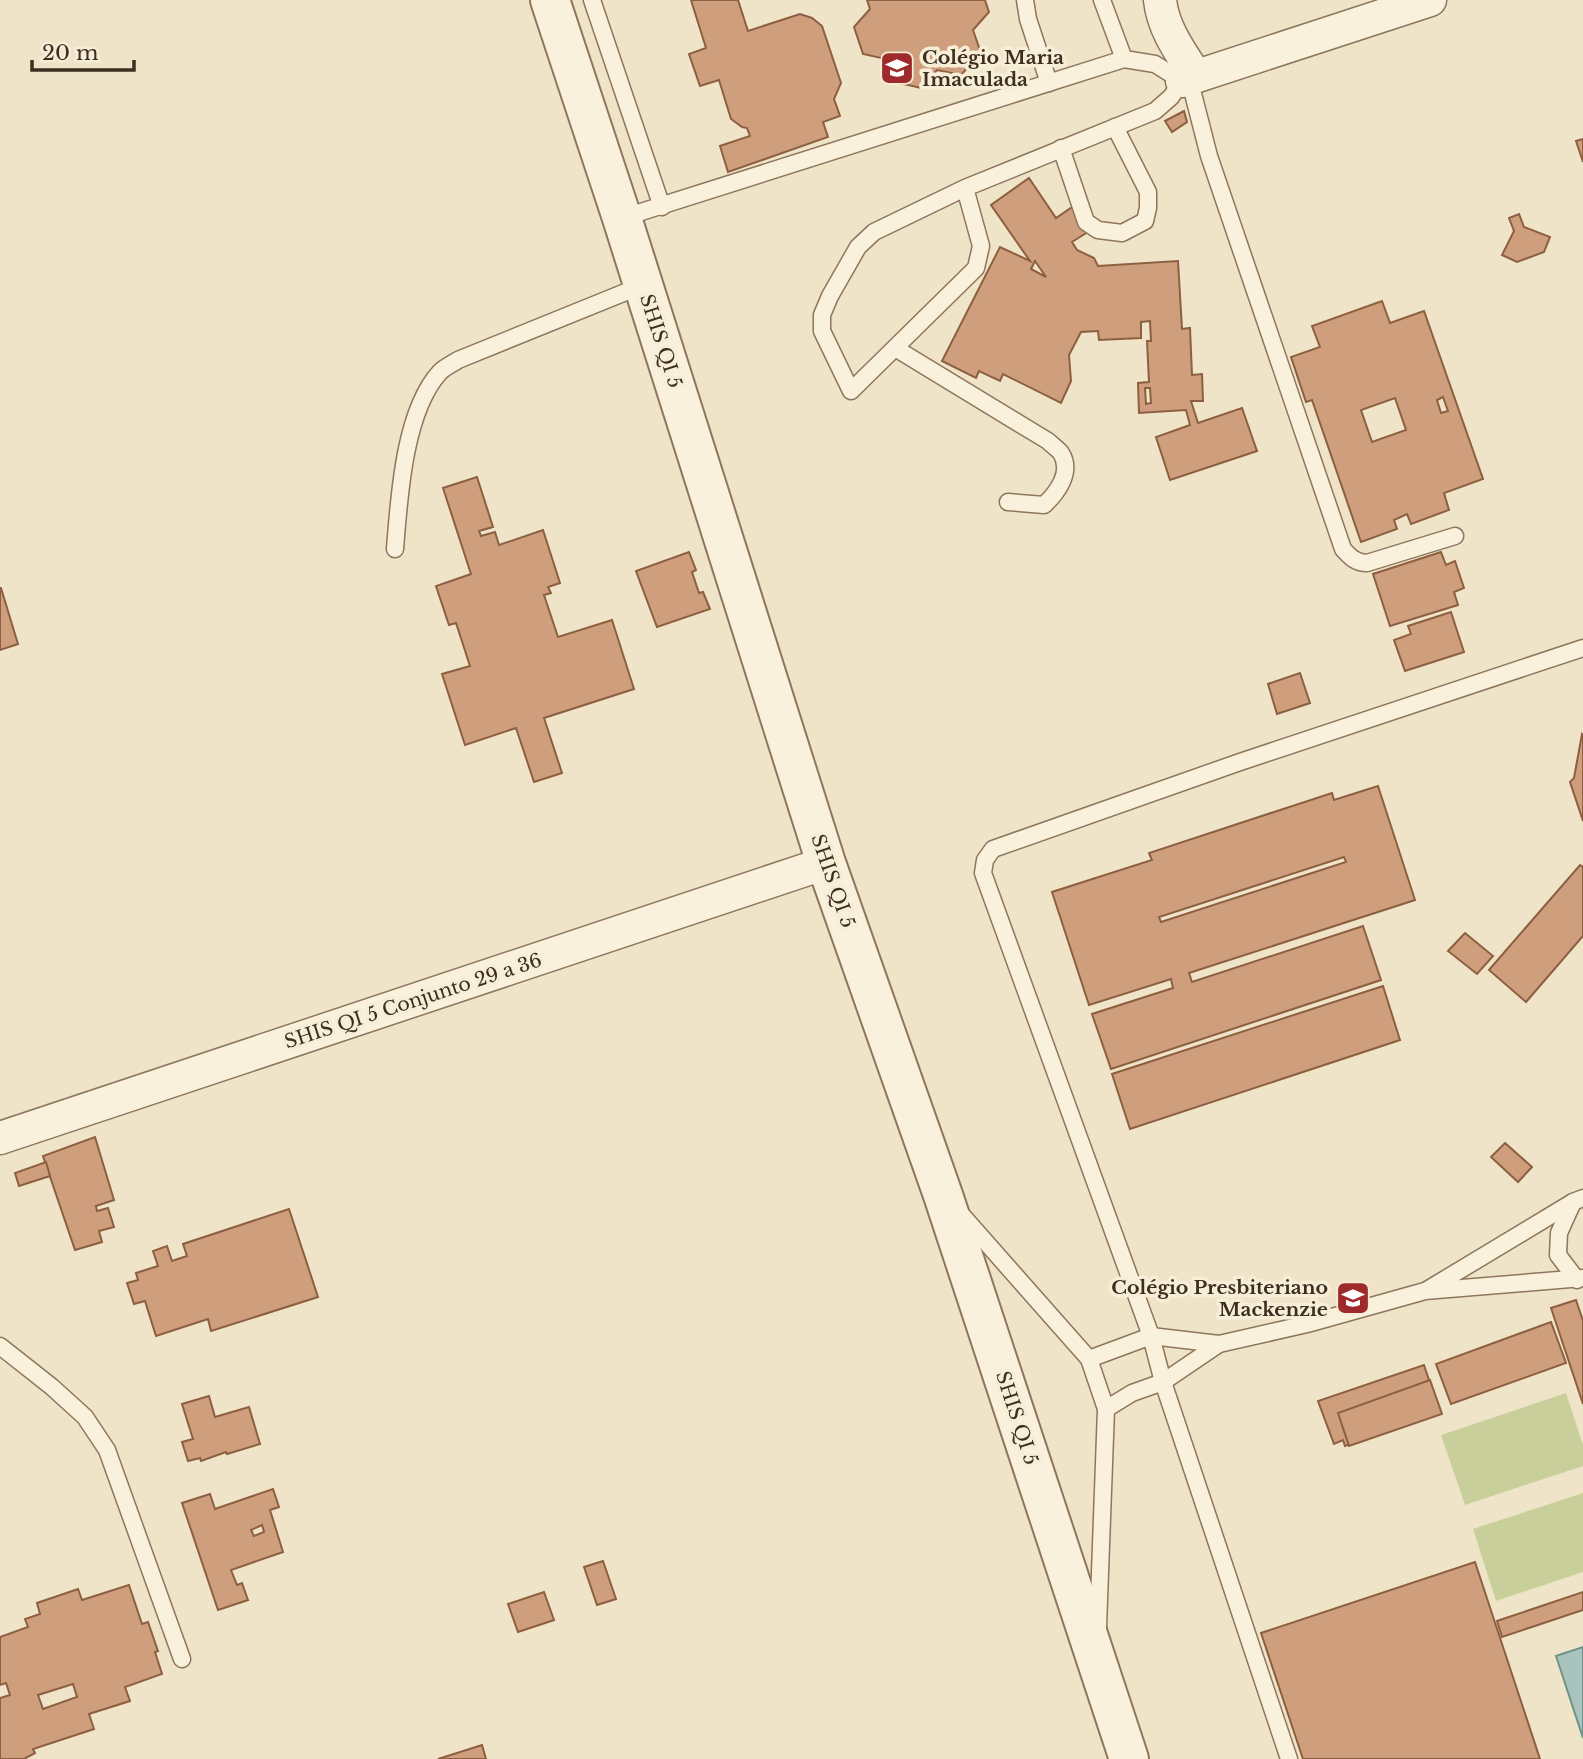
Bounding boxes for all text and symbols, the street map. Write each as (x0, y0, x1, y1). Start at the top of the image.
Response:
scale bar (32, 28, 133, 72)
text: 20 m (42, 40, 99, 66)
place label: Colégio Maria Imaculada (922, 46, 1064, 91)
school or university icon: Colégio Maria Imaculada (878, 49, 916, 87)
street label: SHIS QI 5 (635, 291, 687, 391)
street label: SHIS QI 5 (806, 831, 860, 931)
street label: SHIS QI 5 Conjunto 29 a 36 (281, 948, 545, 1054)
place label: Colégio Presbiteriano Mackenzie (1111, 1276, 1328, 1321)
school or university icon: Colégio Presbiteriano Mackenzie (1334, 1279, 1372, 1317)
street label: SHIS QI 5 (991, 1368, 1043, 1468)

